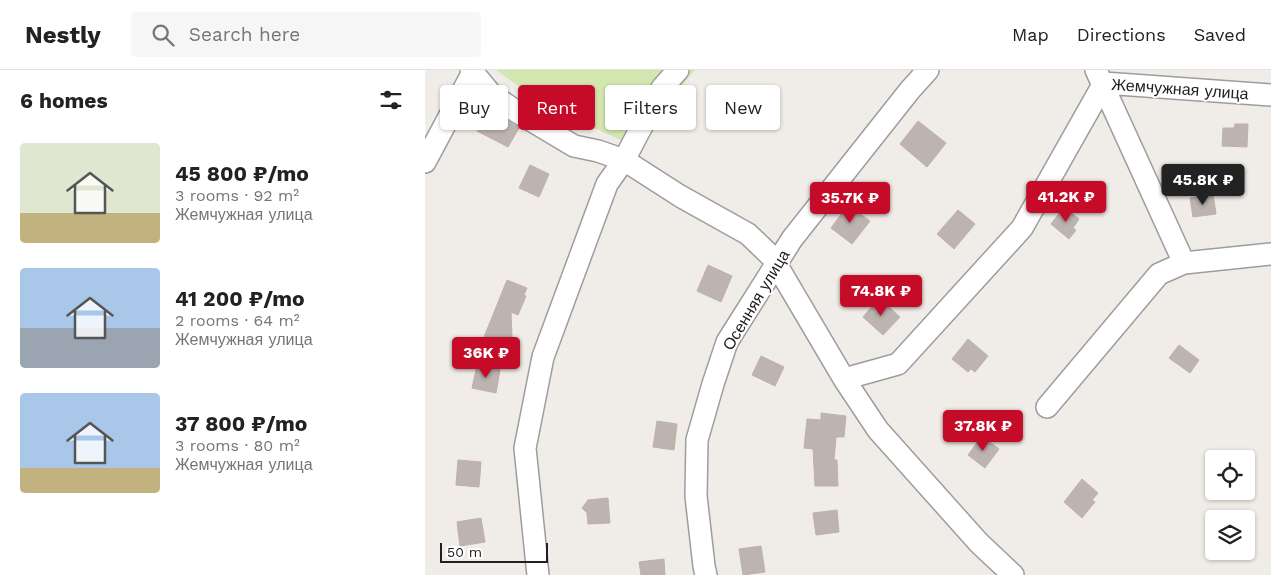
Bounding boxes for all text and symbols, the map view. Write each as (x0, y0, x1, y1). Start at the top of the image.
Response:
search box (131, 12, 481, 57)
text: Nestly (25, 21, 101, 49)
icon: search (149, 21, 177, 49)
text: Search here (189, 23, 300, 46)
text: Map (1012, 24, 1049, 45)
text: Directions (1077, 24, 1166, 45)
text: Saved (1194, 24, 1246, 45)
street label: Жемчужная улица (1111, 75, 1249, 103)
chip: Buy (440, 85, 508, 130)
chip: Rent (518, 85, 595, 130)
chip: Filters (605, 85, 696, 130)
chip: New (706, 85, 780, 130)
icon: filters (377, 86, 405, 114)
text: 6 homes (20, 88, 108, 113)
text: 45 800 ₽/mo (175, 161, 309, 186)
icon: home (60, 163, 120, 223)
pin: 45.8K ₽ (1157, 164, 1249, 206)
text: 45.8K ₽ (1173, 170, 1233, 189)
pin: 41.2K ₽ (1020, 180, 1112, 223)
pin: 35.7K ₽ (804, 182, 896, 224)
text: 3 rooms · 92 m² (175, 186, 299, 205)
text: 41.2K ₽ (1037, 187, 1095, 206)
text: 35.7K ₽ (821, 188, 879, 207)
text: Жемчужная улица (175, 205, 313, 224)
street label: Осенняя улица (719, 246, 793, 354)
pin: 74.8K ₽ (835, 274, 927, 317)
text: 74.8K ₽ (851, 281, 911, 300)
text: 41 200 ₽/mo (175, 286, 305, 311)
icon: home (60, 288, 120, 348)
text: 2 rooms · 64 m² (175, 311, 300, 330)
text: Жемчужная улица (175, 330, 313, 349)
pin: 36K ₽ (451, 336, 521, 379)
text: 36K ₽ (463, 343, 509, 362)
pin: 37.8K ₽ (937, 410, 1029, 452)
text: 37 800 ₽/mo (175, 411, 307, 436)
icon: home (60, 413, 120, 473)
text: 37.8K ₽ (954, 416, 1012, 435)
text: 3 rooms · 80 m² (175, 436, 300, 455)
map controls (1205, 450, 1255, 560)
button: locate (1205, 450, 1255, 500)
text: Жемчужная улица (175, 455, 313, 474)
button: layers (1205, 510, 1255, 560)
scale bar (440, 540, 547, 563)
text: 50 m (447, 544, 482, 560)

